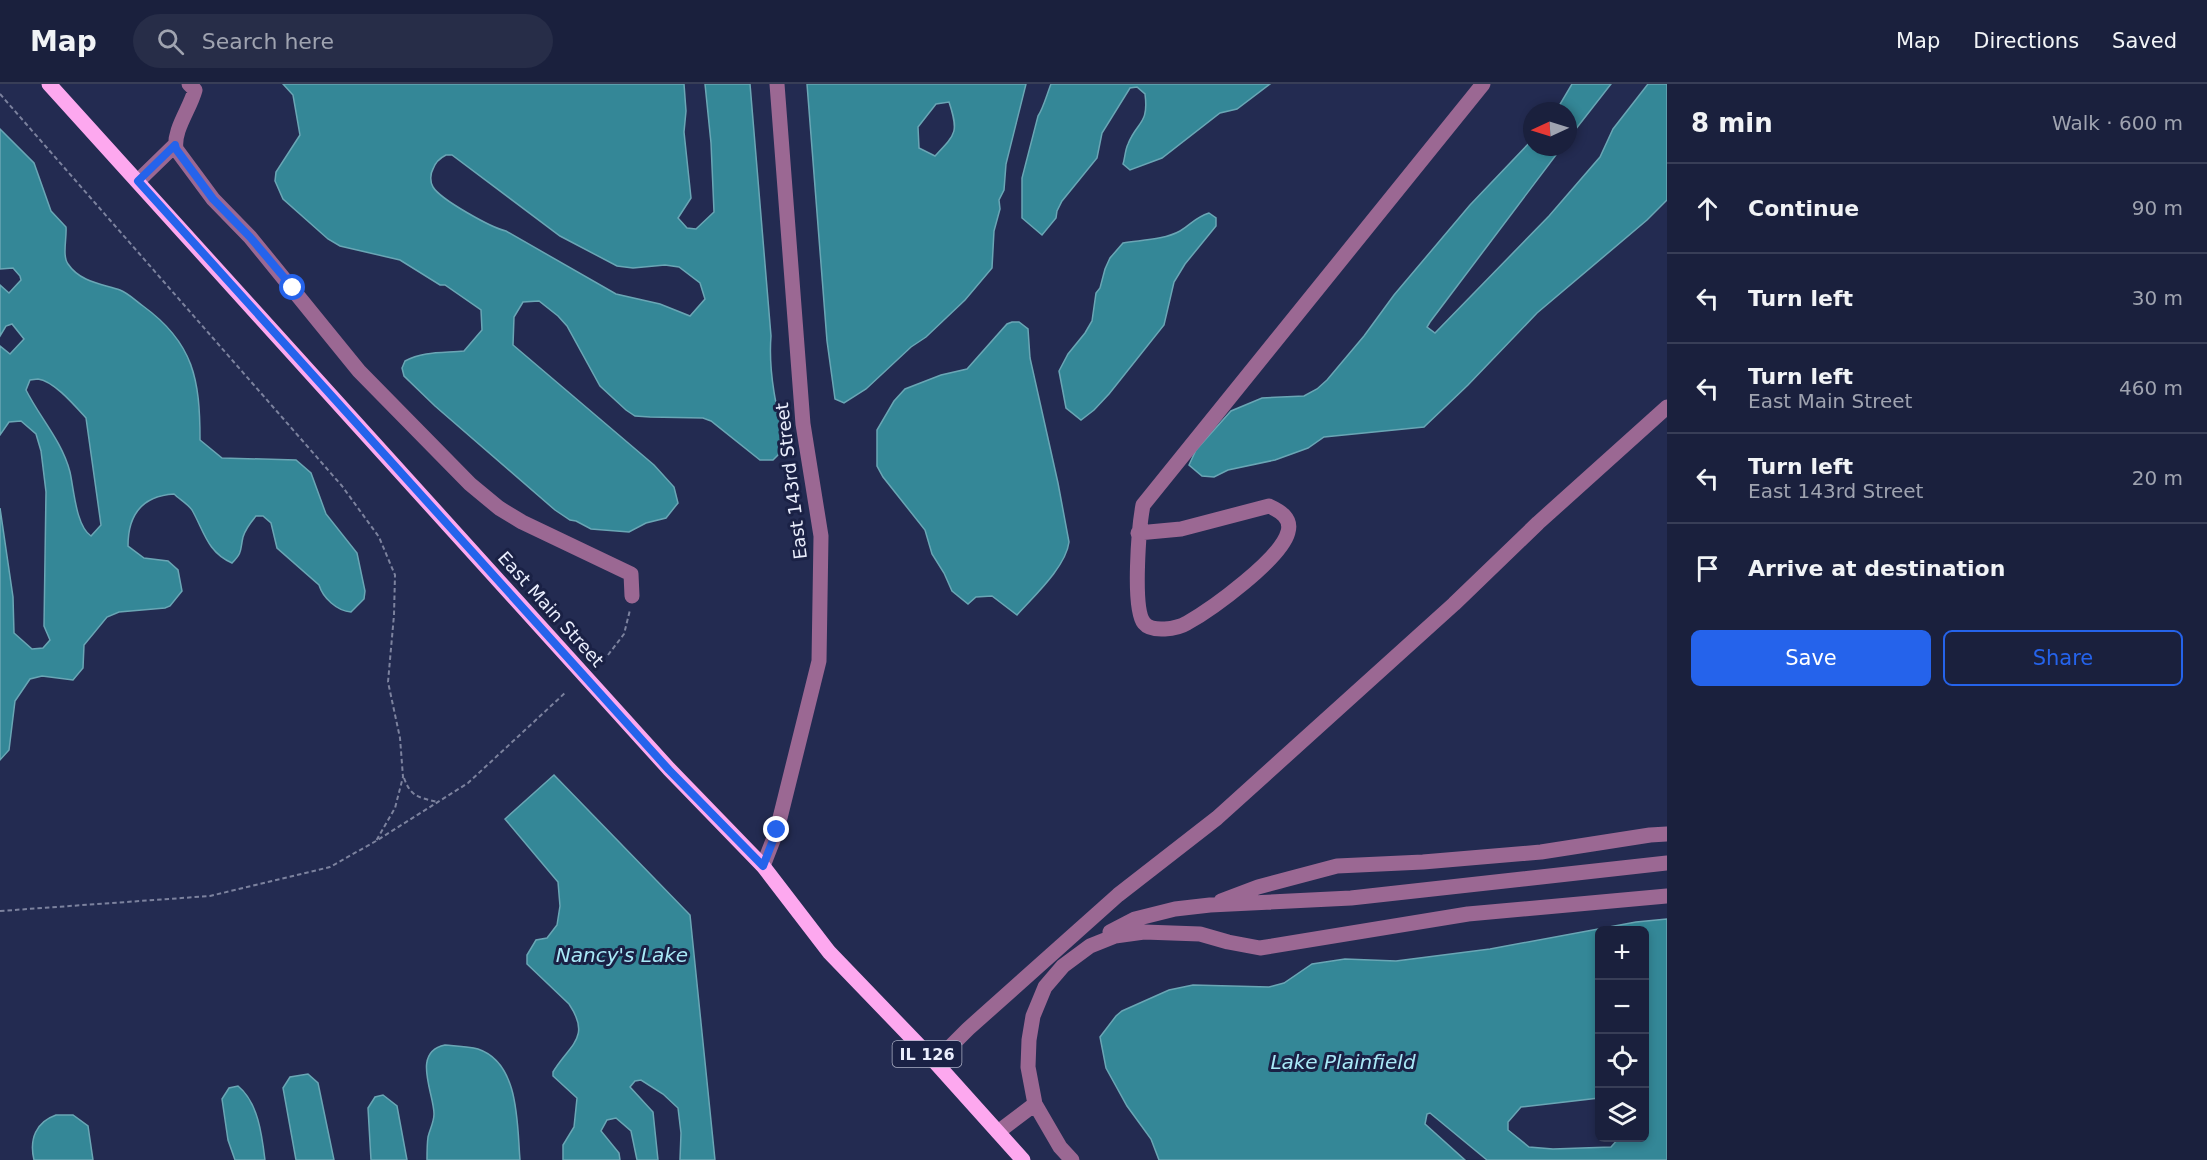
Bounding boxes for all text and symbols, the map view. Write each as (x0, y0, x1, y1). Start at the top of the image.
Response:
search box (133, 14, 553, 68)
text: Map (30, 25, 97, 58)
icon: search (154, 25, 187, 58)
text: Search here (202, 29, 334, 54)
text: Map (1896, 29, 1940, 53)
text: Directions (1973, 29, 2079, 53)
text: Saved (2112, 29, 2177, 53)
north arrow (1523, 102, 1577, 156)
text: 8 min (1691, 108, 1773, 138)
text: Walk · 600 m (2052, 111, 2183, 135)
icon: ahead (1691, 192, 1724, 225)
text: Continue (1748, 196, 1859, 221)
text: 90 m (2132, 196, 2183, 220)
route start (279, 274, 305, 300)
icon: left (1691, 282, 1724, 315)
text: Turn left (1748, 286, 1853, 311)
text: 30 m (2132, 286, 2183, 310)
text: Turn left (1748, 364, 1853, 389)
icon: left (1691, 372, 1724, 405)
text: 460 m (2119, 376, 2183, 400)
text: East Main Street (1748, 389, 1912, 413)
street label: East 143rd Street (771, 401, 811, 561)
text: Turn left (1748, 454, 1853, 479)
icon: left (1691, 462, 1724, 495)
text: 20 m (2132, 466, 2183, 490)
text: East 143rd Street (1748, 479, 1923, 503)
street label: East Main Street (494, 547, 608, 671)
icon: arrive (1691, 552, 1724, 585)
text: Arrive at destination (1748, 556, 2005, 581)
button: Save (1691, 630, 1931, 686)
button: Share (1943, 630, 2183, 686)
route end (763, 816, 789, 842)
map controls (1595, 926, 1649, 1142)
button: + (1595, 926, 1649, 980)
water label: Nancy's Lake (556, 943, 688, 967)
button: − (1595, 980, 1649, 1034)
button: locate (1595, 1034, 1649, 1088)
road number: IL 126 (892, 1041, 962, 1067)
water label: Lake Plainfield (1270, 1050, 1416, 1074)
button: layers (1595, 1088, 1649, 1142)

